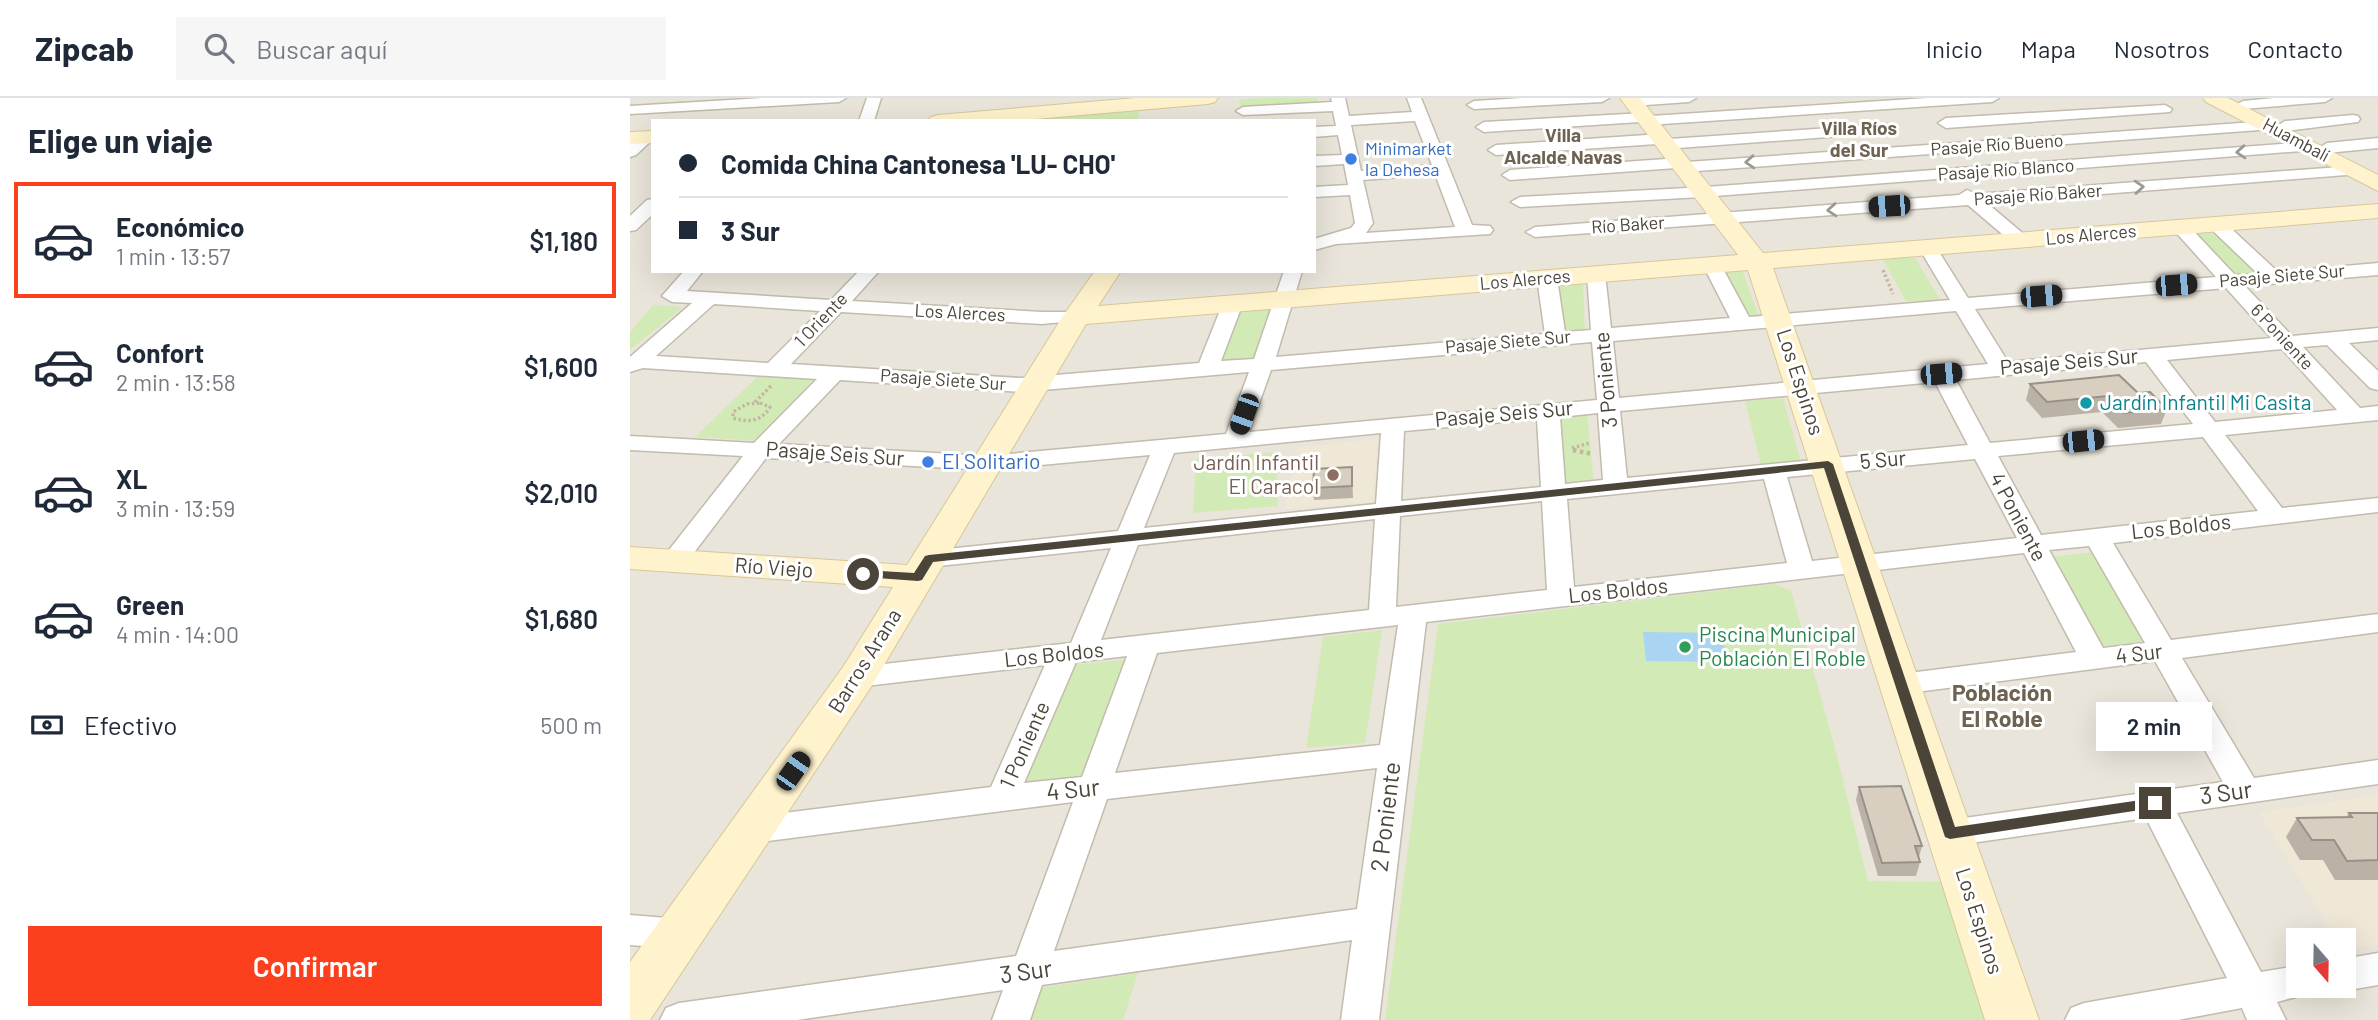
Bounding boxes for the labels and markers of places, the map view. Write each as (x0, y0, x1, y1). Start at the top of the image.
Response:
place label: Minimarket la Dehesa (1365, 137, 1452, 180)
marker: Minimarket la Dehesa (1343, 151, 1359, 167)
place label: Jardín Infantil Mi Casita (2100, 389, 2312, 414)
marker: Jardín Infantil Mi Casita (2078, 395, 2094, 411)
place label: El Solitario (942, 448, 1040, 473)
place label: Jardín Infantil El Caracol (1193, 449, 1319, 498)
marker: El Solitario (920, 454, 936, 470)
marker: Jardín Infantil El Caracol (1325, 467, 1341, 483)
place label: Piscina Municipal Población El Roble (1699, 621, 1866, 670)
marker: Piscina Municipal Población El Roble (1677, 639, 1693, 655)

